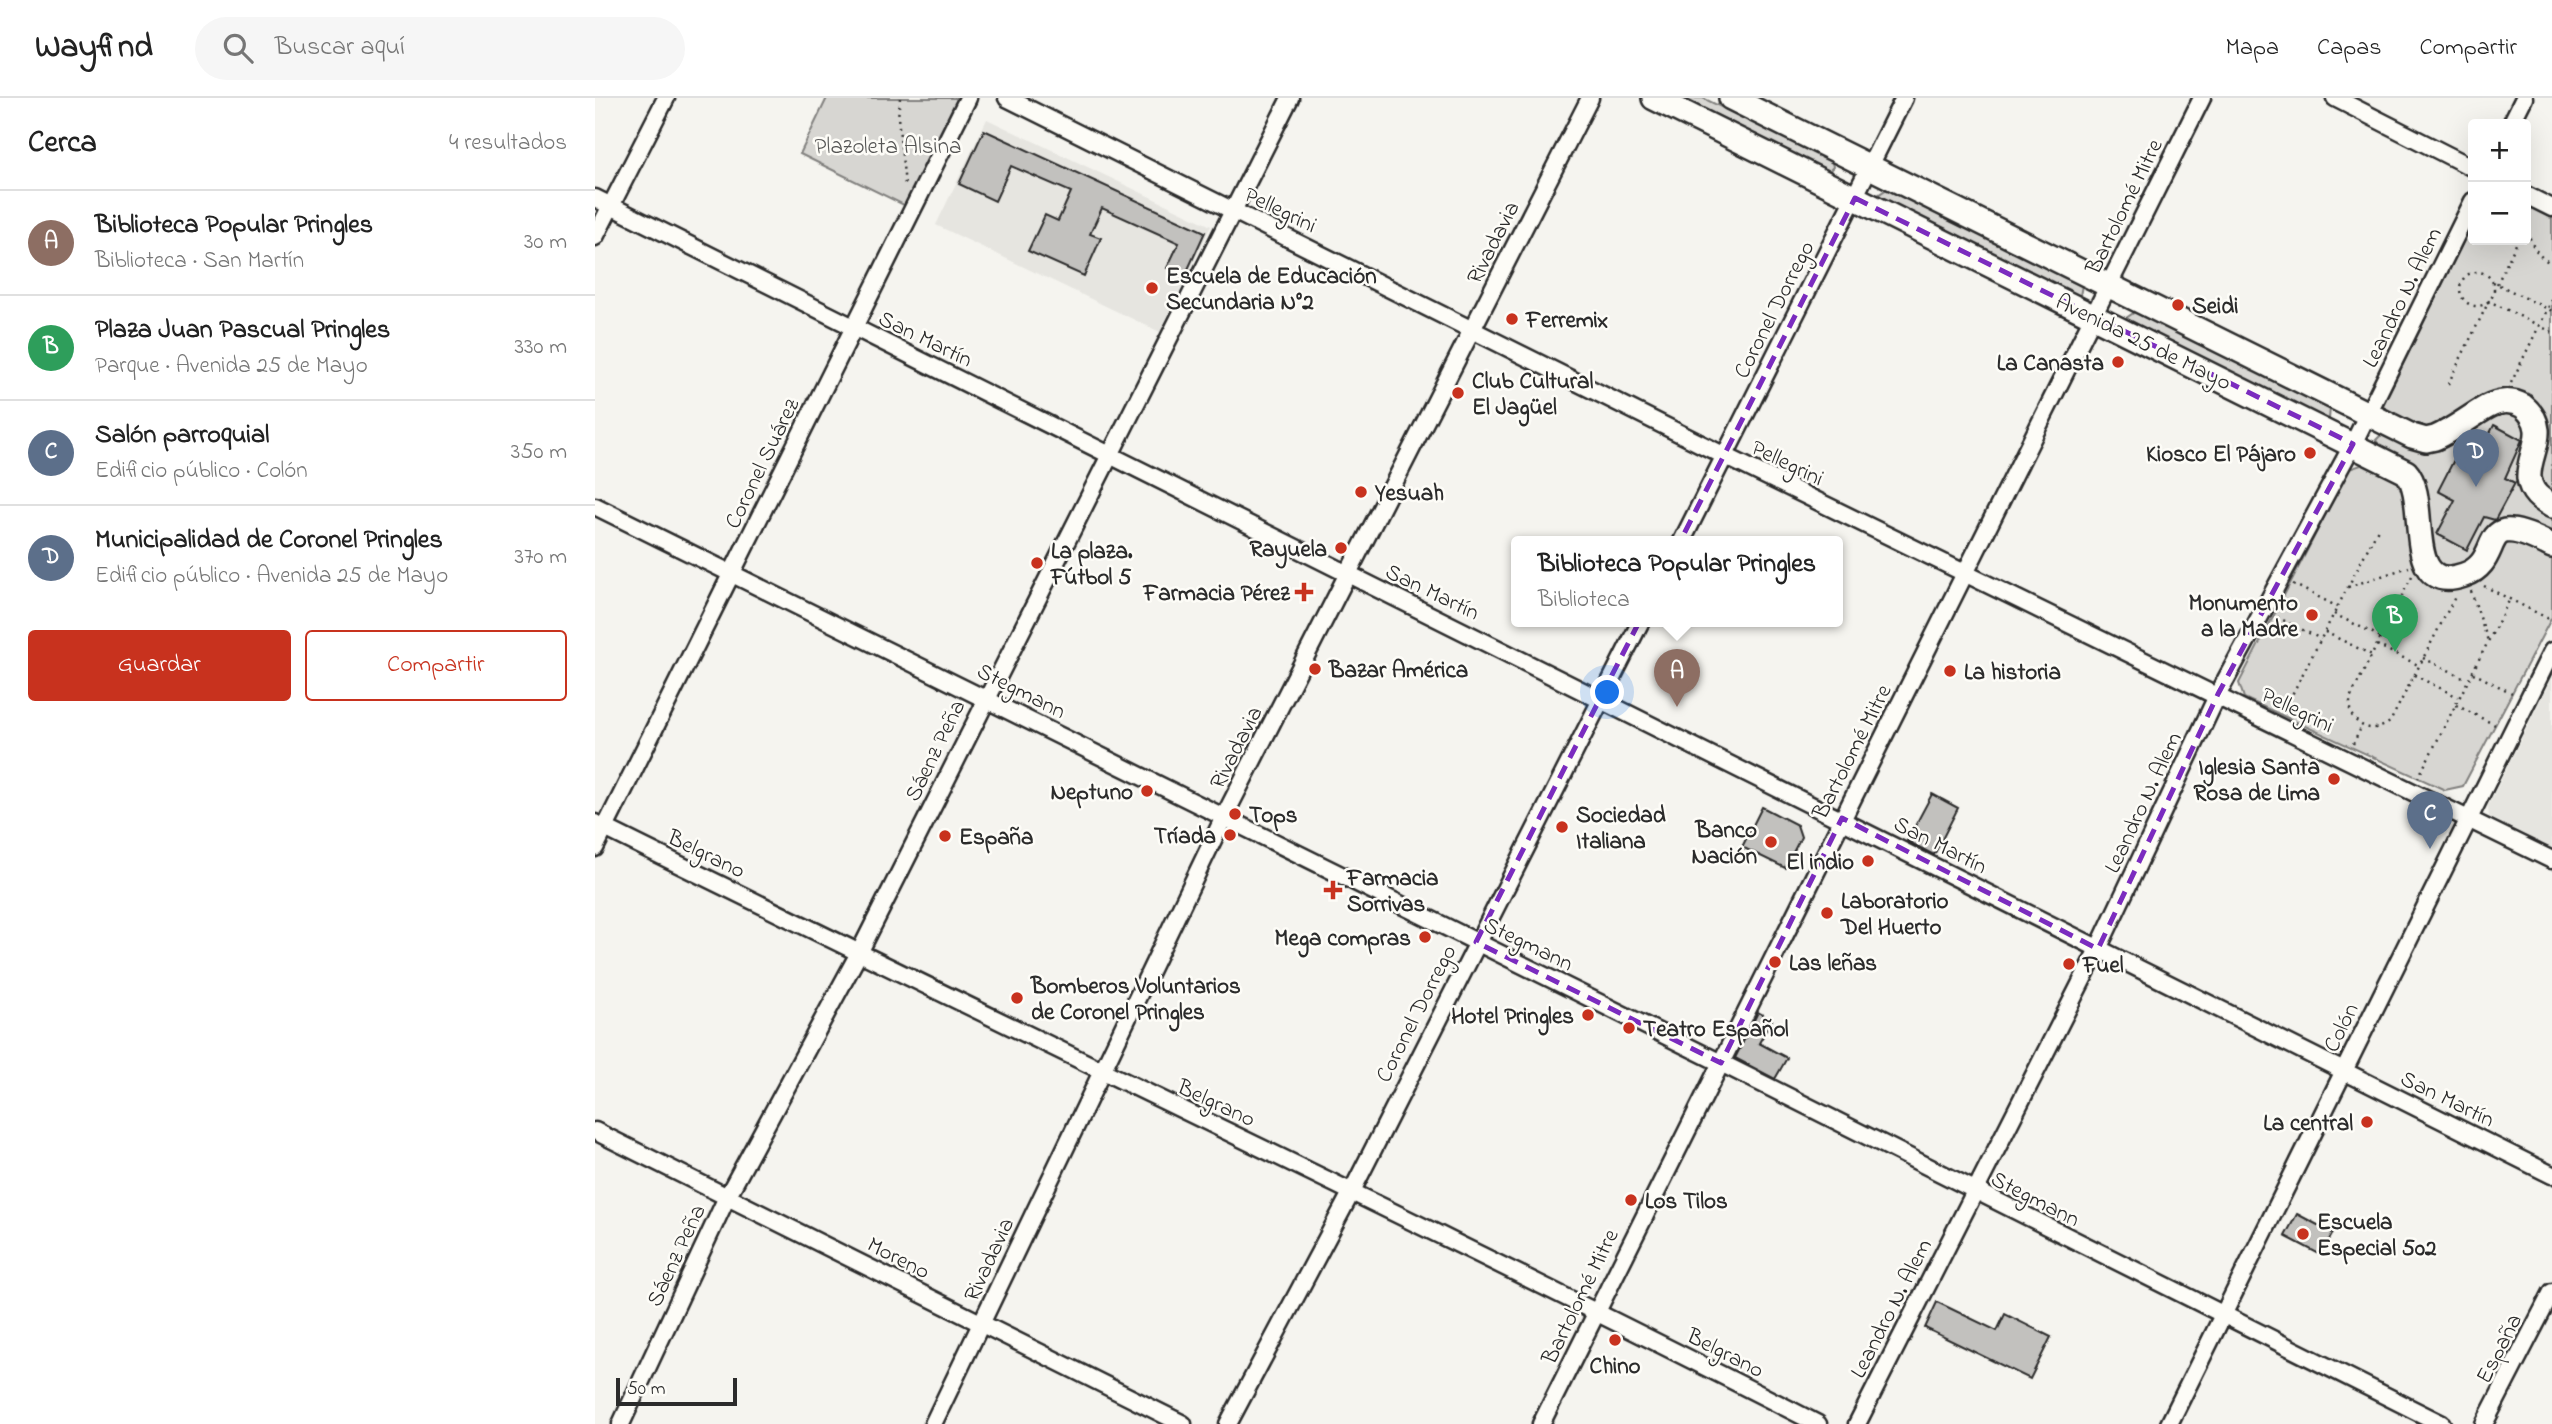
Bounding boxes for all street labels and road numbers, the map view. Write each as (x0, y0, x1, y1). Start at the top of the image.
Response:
street label: Bartolomé Mitre (2078, 133, 2173, 281)
street label: Pellegrini (1237, 179, 1322, 244)
street label: Rivadavia (1459, 196, 1529, 290)
street label: Leandro N. Alem (2355, 222, 2452, 374)
street label: Coronel Dorrego (1726, 235, 1825, 385)
street label: Avenida 25 de Mayo (2049, 286, 2236, 402)
street label: San Martín (872, 303, 978, 377)
street label: Coronel Suárez (717, 393, 809, 535)
street label: Pellegrini (1744, 432, 1829, 497)
street label: San Martín (1379, 556, 1485, 630)
street label: Stegmann (970, 656, 1071, 730)
street label: Bartolomé Mitre (1805, 679, 1902, 826)
street label: Pellegrini (2254, 679, 2339, 744)
street label: Sáenz Peña (897, 695, 975, 808)
street label: Rivadavia (1202, 701, 1272, 795)
street label: Leandro N. Alem (2097, 727, 2191, 879)
street label: San Martín (1887, 809, 1992, 884)
street label: Belgrano (660, 822, 750, 889)
street label: Stegmann (1477, 909, 1578, 982)
street label: Coronel Dorrego (1368, 939, 1467, 1089)
street label: Colón (2316, 998, 2368, 1058)
street label: San Martín (2394, 1063, 2500, 1137)
street label: Belgrano (1170, 1071, 1260, 1138)
street label: Stegmann (1984, 1164, 2085, 1238)
street label: Sáenz Peña (639, 1199, 715, 1313)
street label: Rivadavia (957, 1213, 1024, 1307)
street label: Bartolomé Mitre (1534, 1223, 1629, 1371)
street label: Moreno (861, 1229, 935, 1289)
street label: Leandro N. Alem (1843, 1234, 1942, 1385)
street label: España (2469, 1309, 2532, 1390)
street label: Belgrano (1679, 1320, 1769, 1389)

